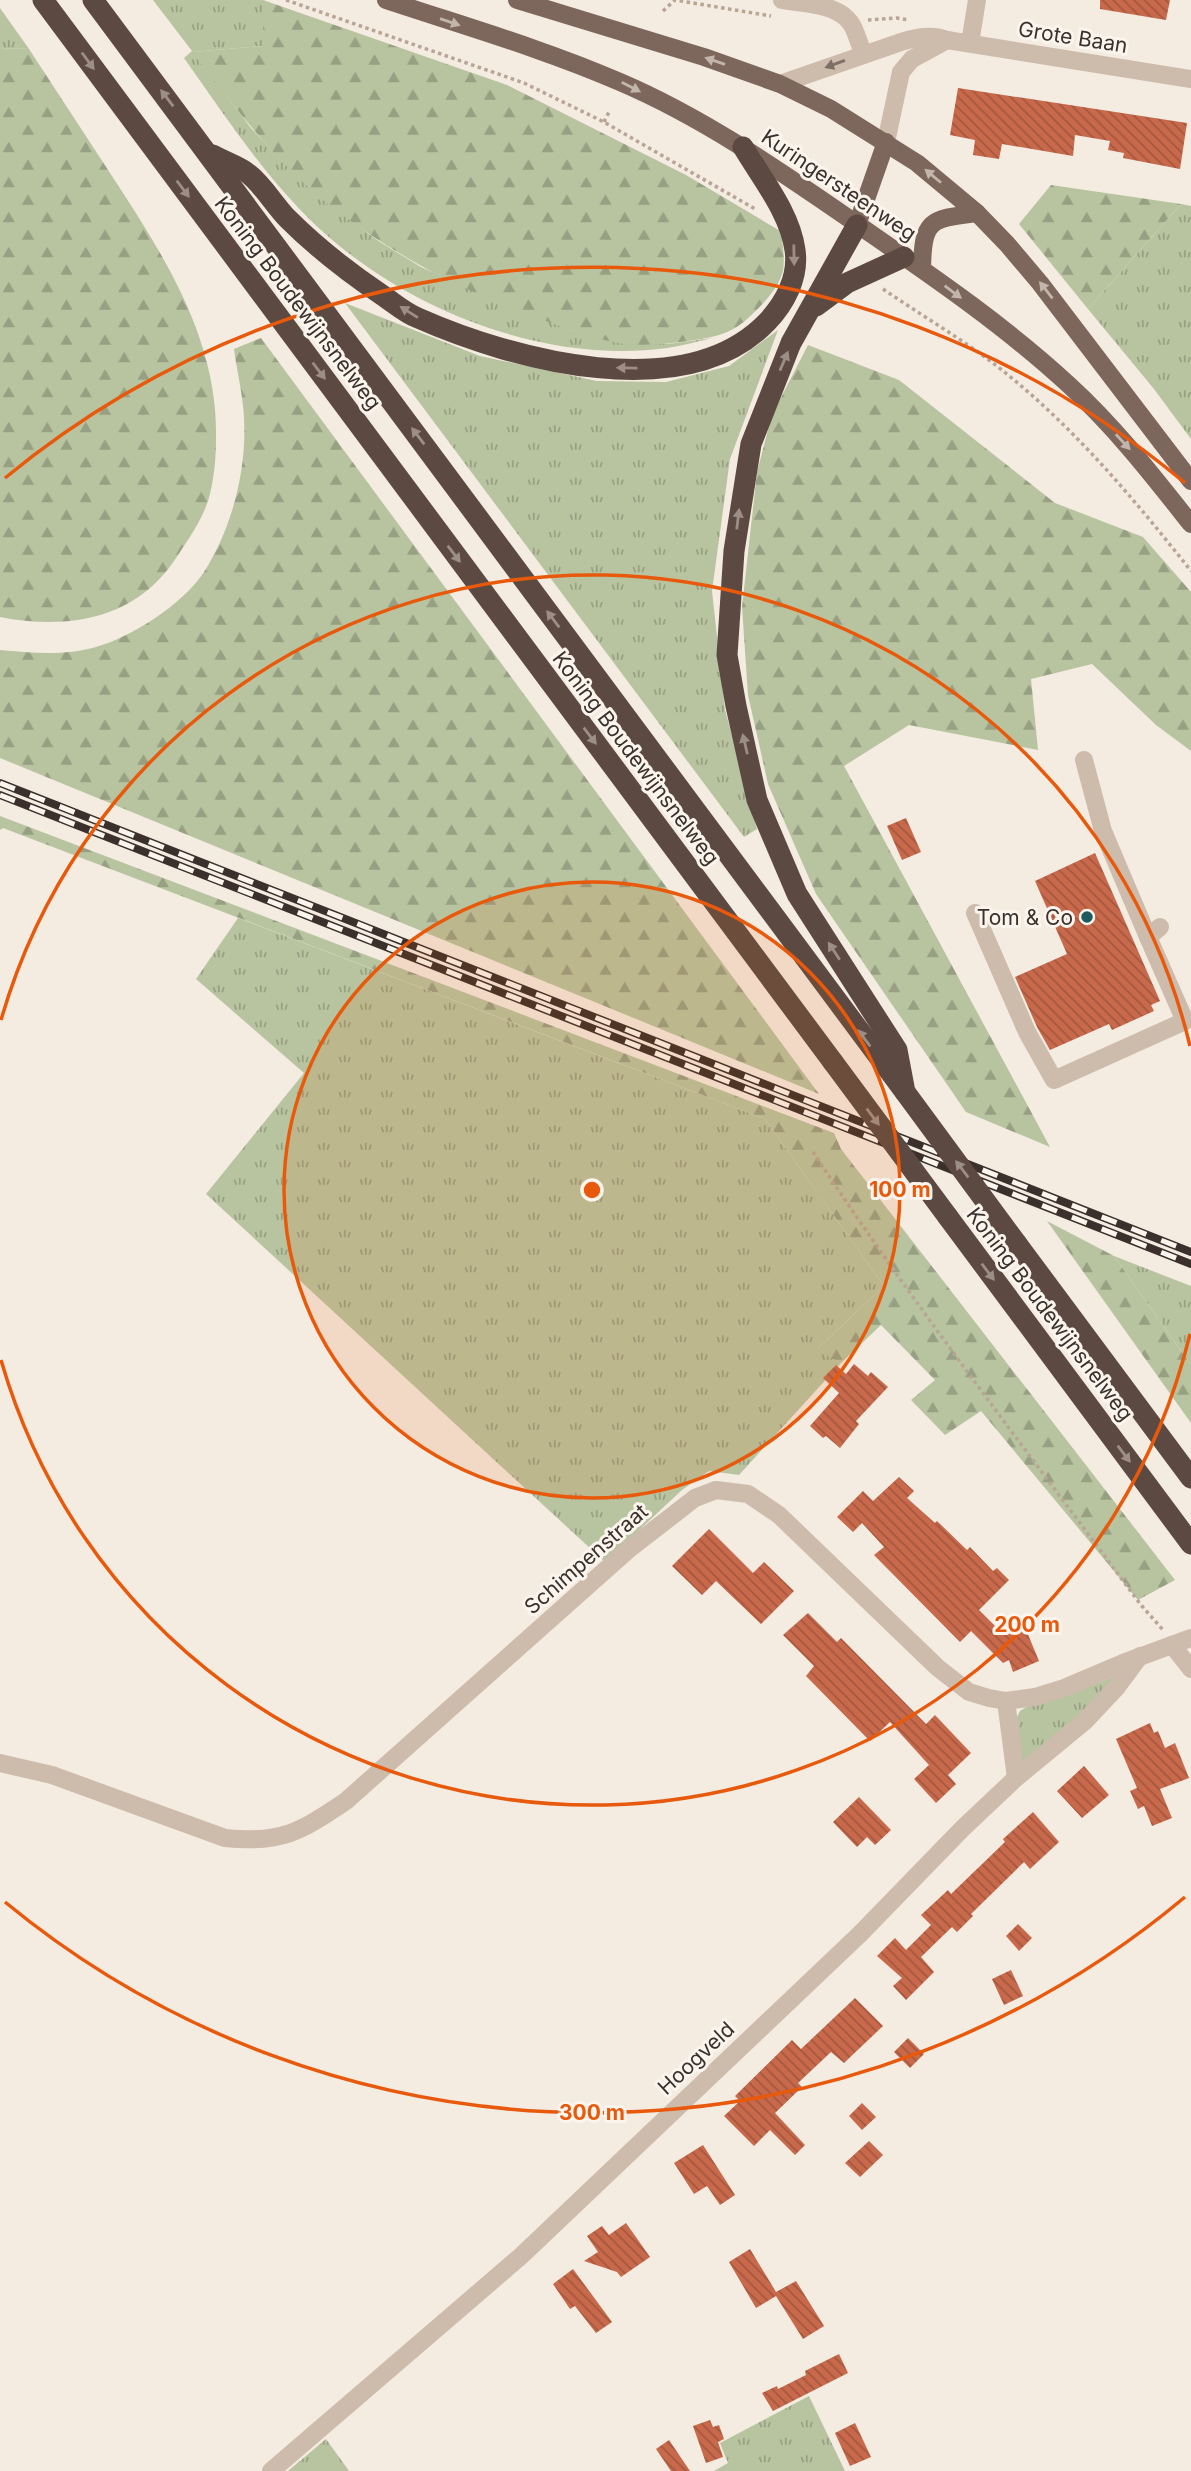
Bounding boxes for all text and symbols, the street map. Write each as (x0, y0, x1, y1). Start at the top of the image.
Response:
street label: Grote Baan (1017, 16, 1129, 58)
one-way arrow (440, 17, 461, 28)
one-way arrow (81, 52, 95, 70)
one-way arrow (705, 55, 726, 66)
one-way arrow (824, 59, 845, 70)
one-way arrow (621, 82, 641, 93)
one-way arrow (160, 89, 174, 107)
street label: Kuringersteenweg (757, 124, 921, 246)
one-way arrow (924, 169, 941, 184)
one-way arrow (175, 180, 189, 198)
street label: Koning Boudewijnsnelweg (210, 191, 386, 415)
one-way arrow (788, 244, 799, 266)
one-way arrow (1039, 282, 1054, 300)
one-way arrow (944, 285, 962, 299)
one-way arrow (399, 306, 418, 319)
one-way arrow (778, 350, 789, 371)
one-way arrow (311, 362, 326, 380)
one-way arrow (616, 362, 638, 374)
one-way arrow (411, 427, 425, 445)
one-way arrow (1115, 433, 1131, 450)
one-way arrow (732, 508, 743, 530)
one-way arrow (447, 545, 461, 563)
one-way arrow (547, 610, 561, 628)
street label: Koning Boudewijnsnelweg (548, 646, 724, 870)
one-way arrow (583, 727, 597, 746)
one-way arrow (739, 733, 750, 755)
place label: Tom & Co (977, 905, 1073, 930)
marker: Tom & Co (1079, 909, 1095, 925)
one-way arrow (827, 942, 840, 961)
one-way arrow (857, 1028, 871, 1047)
one-way arrow (866, 1108, 880, 1126)
one-way arrow (955, 1160, 969, 1179)
text: 100 m (869, 1177, 931, 1202)
centre of rings (580, 1178, 604, 1202)
street label: Koning Boudewijnsnelweg (962, 1202, 1138, 1426)
one-way arrow (981, 1263, 995, 1281)
one-way arrow (1117, 1445, 1131, 1463)
street label: Schimpenstraat (519, 1499, 653, 1619)
text: 200 m (994, 1612, 1060, 1637)
street label: Hoogveld (653, 2016, 739, 2100)
text: 300 m (559, 2100, 625, 2125)

